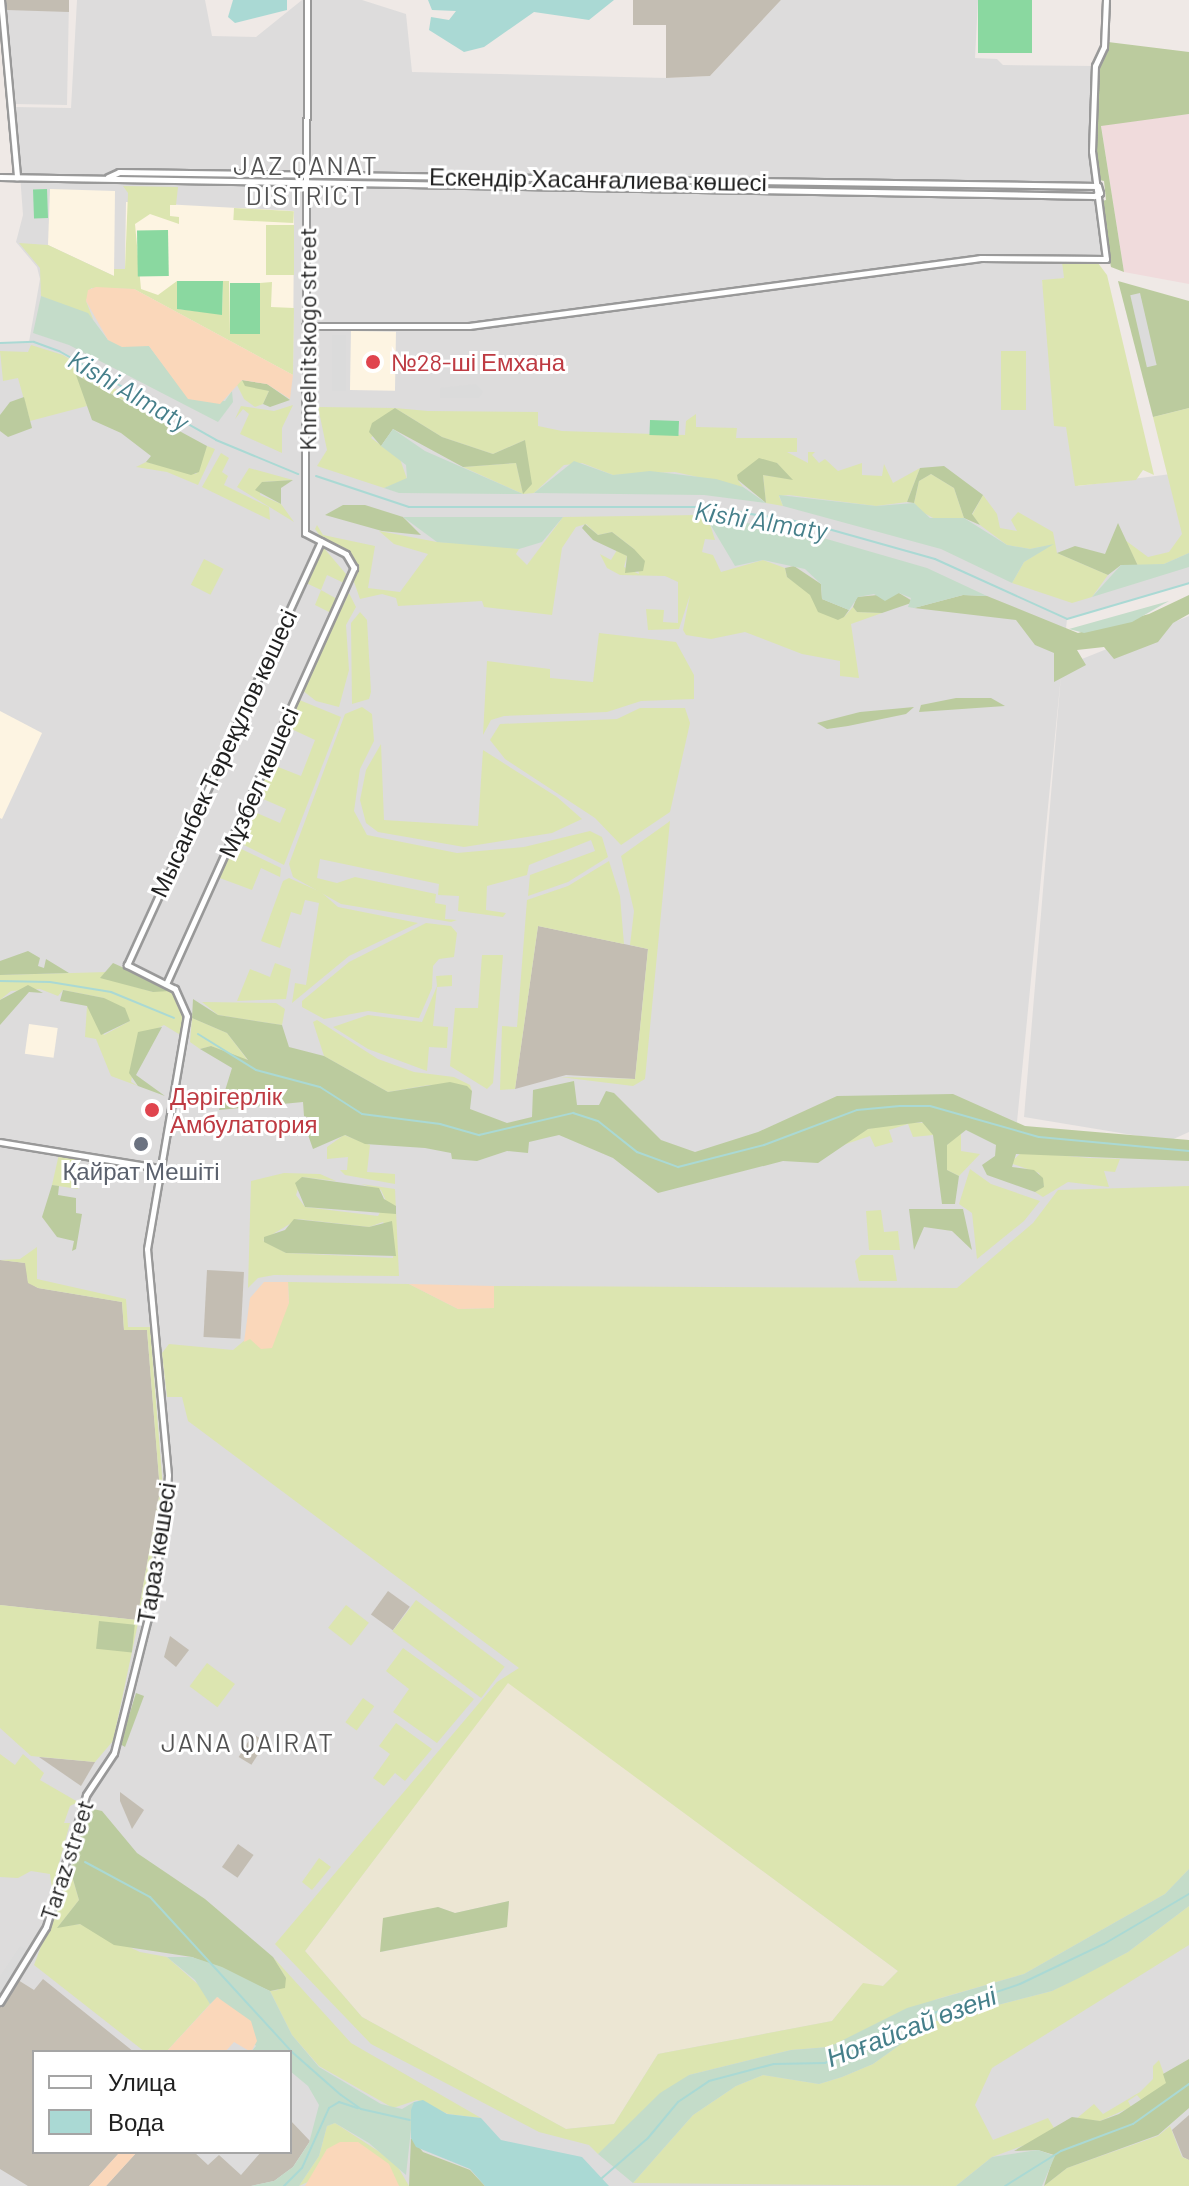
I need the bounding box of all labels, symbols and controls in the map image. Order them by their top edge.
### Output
district label: JAZ QANAT DISTRICT [233,149,379,210]
street label: Ескендір Хасанғалиева көшесі [429,162,767,196]
street label: Khmelnitskogo street [293,227,321,451]
water label: Kіshі Almaty [63,343,195,437]
place label: №28-ші Емхана [391,348,565,376]
marker: №28-ші Емхана [362,351,384,373]
water label: Kіshі Almaty [692,494,830,546]
street label: Мысанбек Төреқұлов көшесі [144,605,302,901]
street label: Мұзбел көшесі [212,702,304,862]
place label: Дәрігерлік Амбулатория [170,1082,318,1138]
marker: Дәрігерлік Амбулатория [141,1099,163,1121]
marker: Қайрат Мешіті [132,1135,150,1153]
place label: Қайрат Мешіті [62,1157,220,1185]
street label: Тараз көшесі [131,1480,181,1626]
district label: JANA QAIRAT [161,1726,335,1758]
street label: Taraz street [33,1796,99,1924]
water label: Ноғайсай өзені [822,1979,1000,2073]
legend [32,2050,292,2154]
text: Улица [108,2067,176,2096]
text: Вода [108,2107,164,2136]

